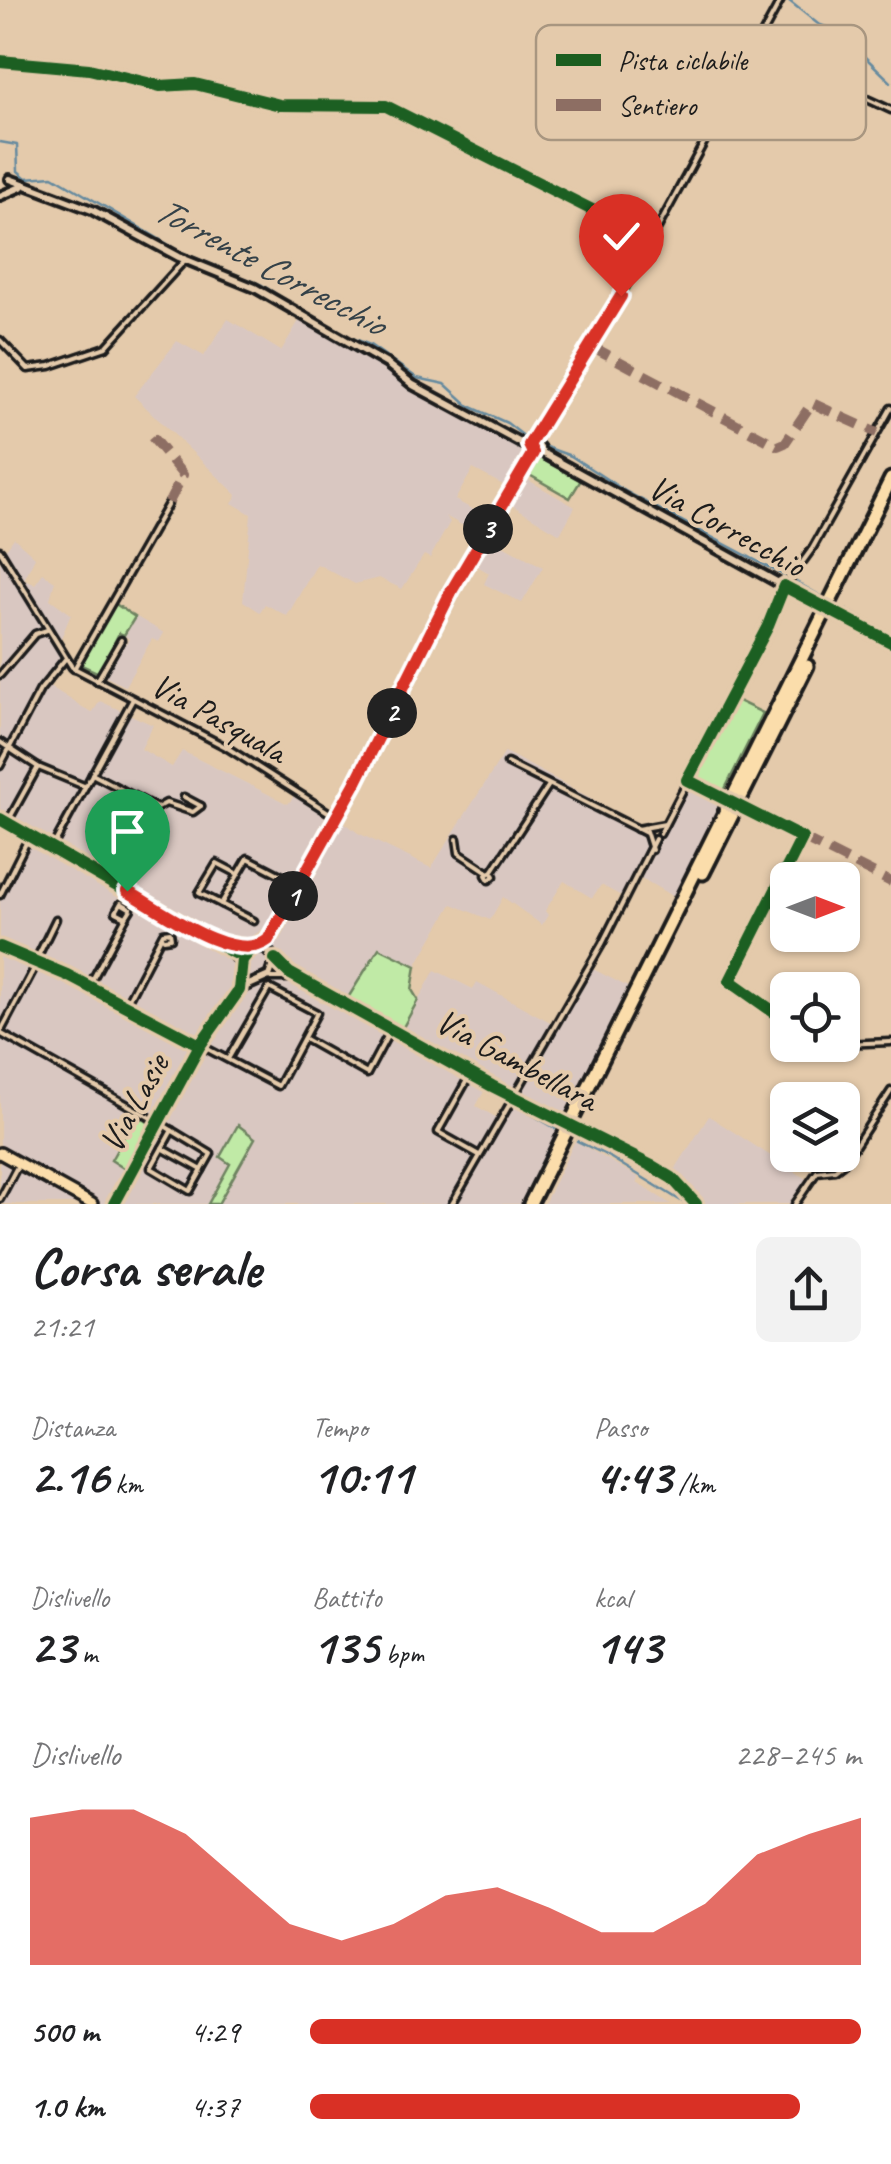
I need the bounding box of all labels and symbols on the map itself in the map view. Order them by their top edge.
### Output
legend [536,25,866,140]
text: Pista ciclabile [618,43,749,78]
text: Sentiero [618,88,698,123]
water label: Torrente Correcchio [147,186,397,349]
pin [579,194,664,297]
street label: Via Correcchio [641,465,815,588]
pin: 3 [463,504,513,554]
street label: Via Pasquala [143,663,297,775]
pin: 2 [367,688,417,738]
pin [85,789,170,892]
north arrow [770,862,860,952]
pin: 1 [268,871,318,921]
street label: Via Gambellara [428,999,608,1123]
street label: Via Lasie [89,1044,180,1160]

